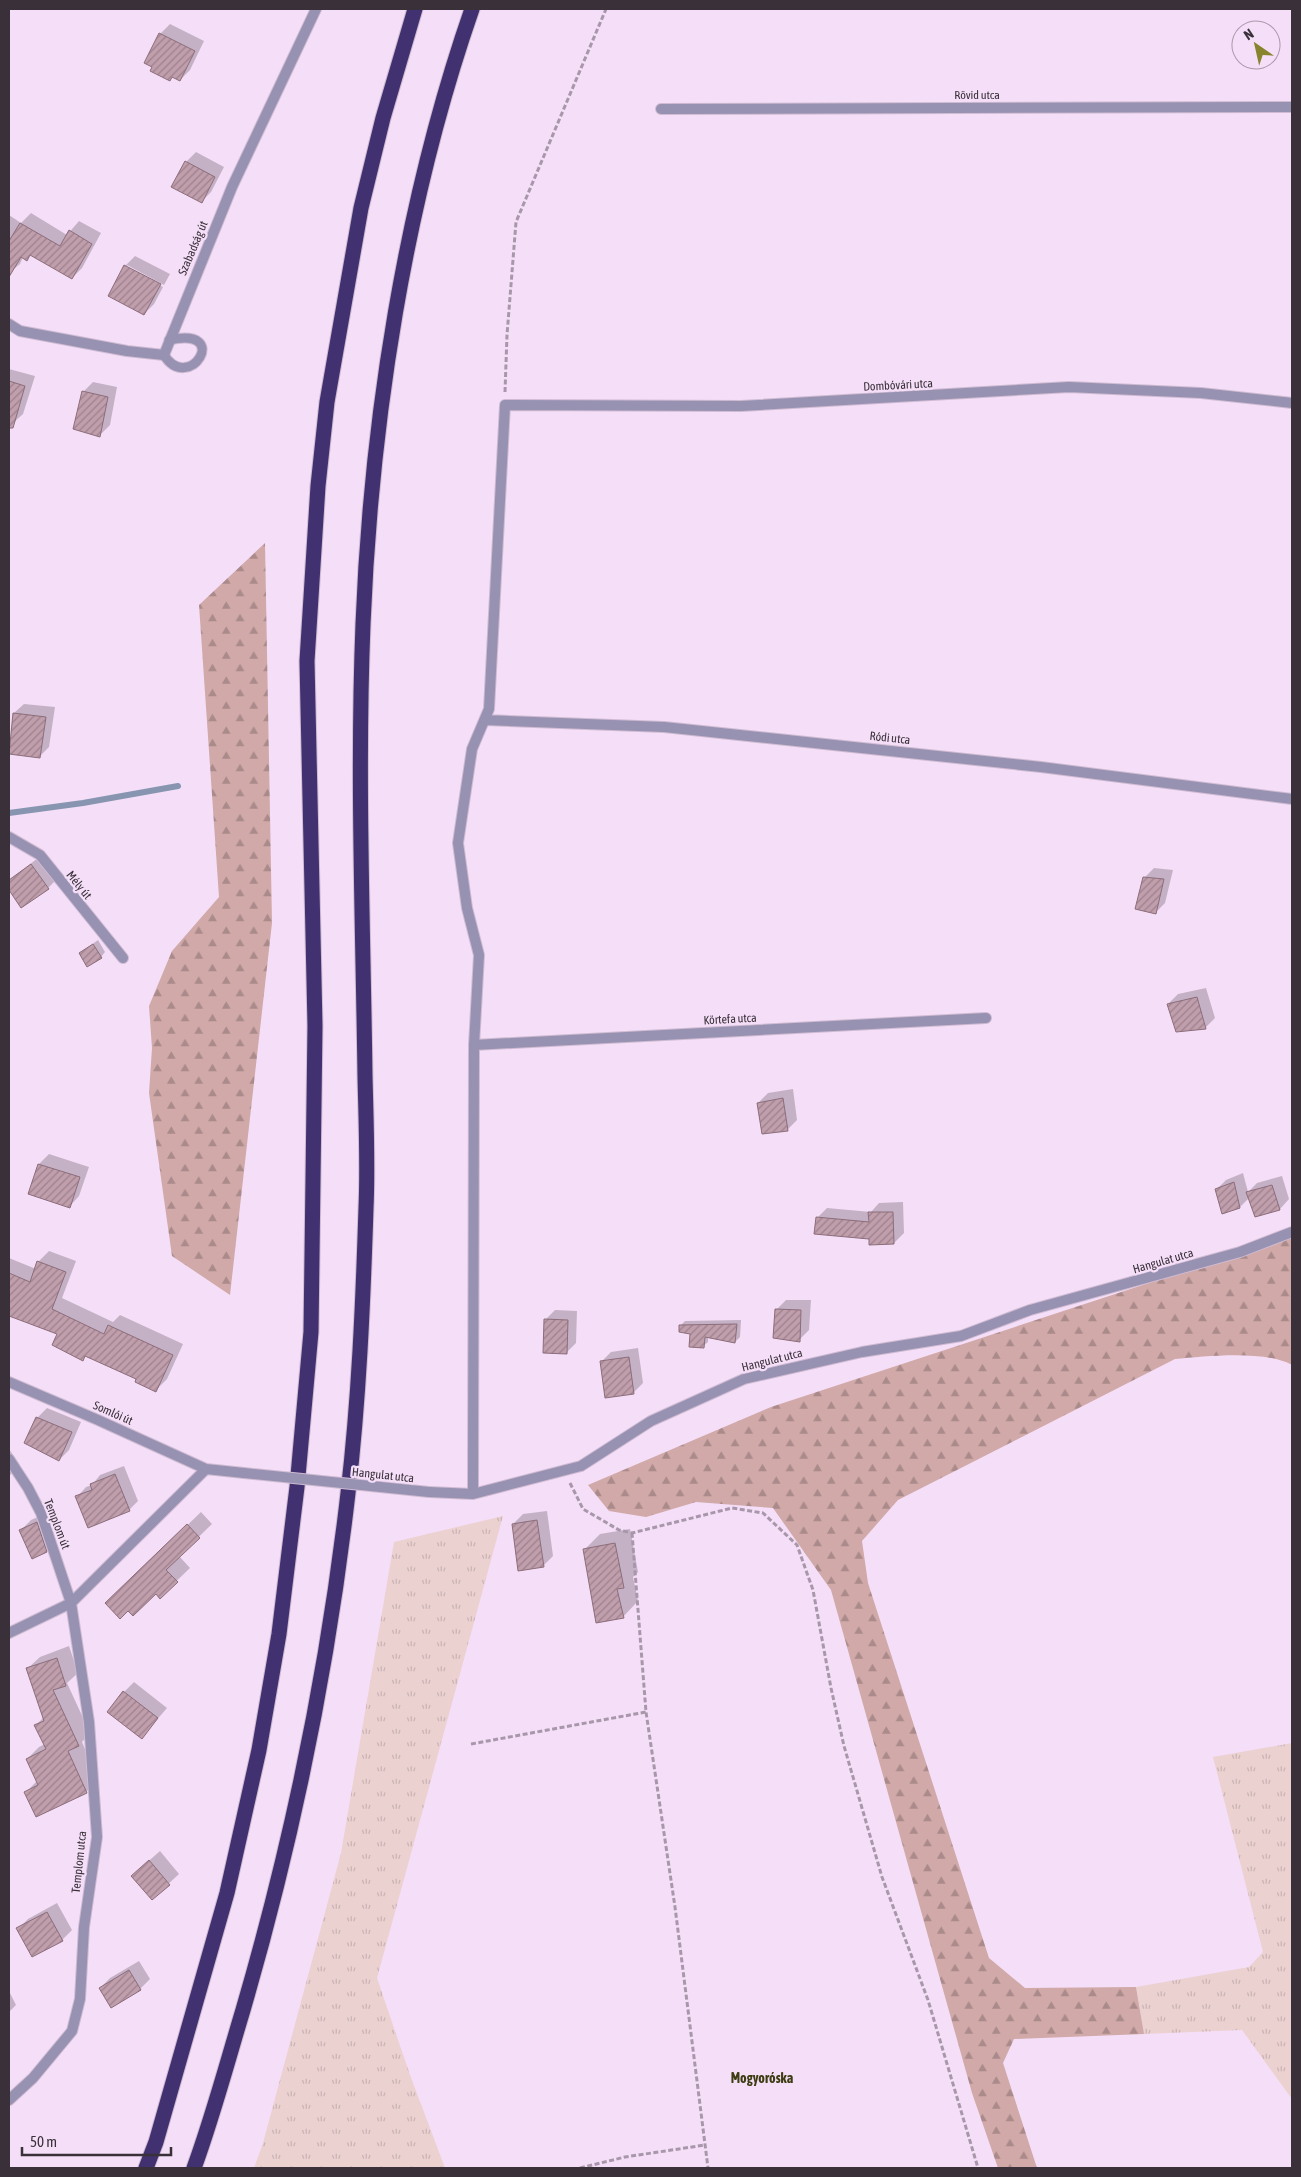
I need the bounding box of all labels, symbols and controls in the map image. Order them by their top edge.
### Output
north arrow [1231,20,1281,70]
text: N [1241,25,1257,43]
street label: Rövid utca [954,88,1000,102]
street label: Szabadság út [175,218,211,277]
street label: Dombóvári utca [863,376,933,394]
street label: Ródi utca [869,729,911,747]
street label: Mély út [63,868,95,902]
street label: Körtefa utca [703,1011,757,1027]
street label: Hangulat utca [1131,1246,1195,1276]
street label: Hangulat utca [740,1346,804,1374]
street label: Somlói út [91,1398,135,1428]
street label: Hangulat utca [351,1465,415,1485]
street label: Templom út [41,1497,73,1552]
street label: Templom utca [69,1830,89,1894]
district label: Mogyoróska [731,2070,794,2086]
scale bar [22,2124,171,2156]
text: 50 m [30,2133,57,2150]

